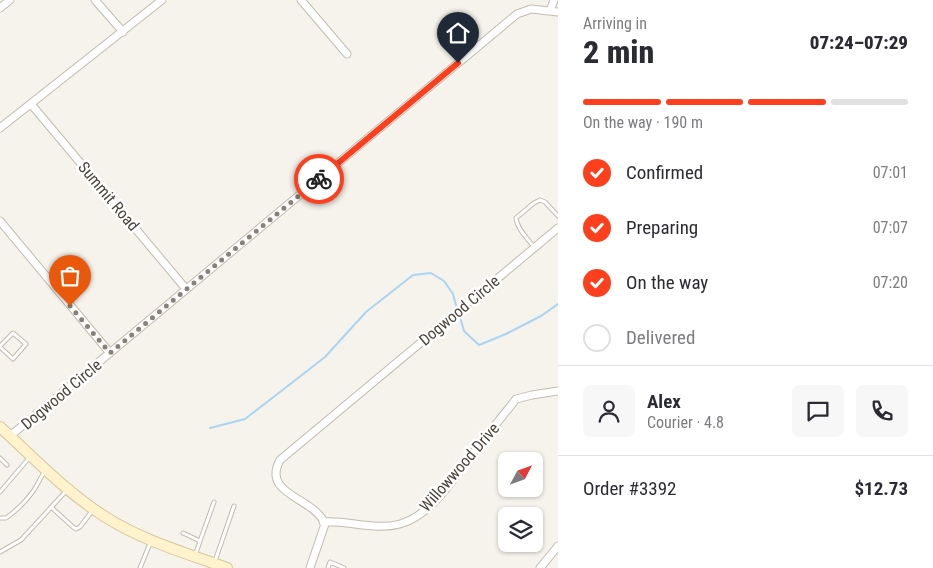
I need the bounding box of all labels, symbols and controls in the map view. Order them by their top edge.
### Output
pin [437,12,479,63]
text: Arriving in [583,14,647,33]
icon: home [444,19,472,47]
text: 07:24–07:29 [810,31,908,54]
text: 2 min [583,33,654,71]
text: On the way · 190 m [583,113,703,132]
courier [294,154,344,204]
street label: Summit Road [74,158,143,235]
icon: check [583,159,611,187]
text: Confirmed [626,161,703,184]
text: 07:01 [873,163,908,182]
icon: bike [305,165,333,193]
icon: check [583,214,611,242]
text: Preparing [626,216,698,239]
text: 07:07 [873,218,908,237]
pin [49,255,91,306]
icon: bag [56,262,84,290]
icon: check [583,269,611,297]
street label: Dogwood Circle [415,271,503,350]
text: On the way [626,271,708,294]
text: 07:20 [873,273,908,292]
text: Delivered [626,326,695,349]
street label: Dogwood Circle [17,355,105,434]
button: person [583,385,635,437]
button: chat [792,385,844,437]
button: phone [856,385,908,437]
text: Alex [647,390,681,413]
text: Courier · 4.8 [647,413,724,432]
street label: Willowwood Drive [416,419,503,516]
north arrow [498,452,542,498]
map controls [498,452,543,552]
text: Order #3392 [583,477,676,500]
text: $12.73 [854,477,908,500]
button: layers [498,507,543,552]

